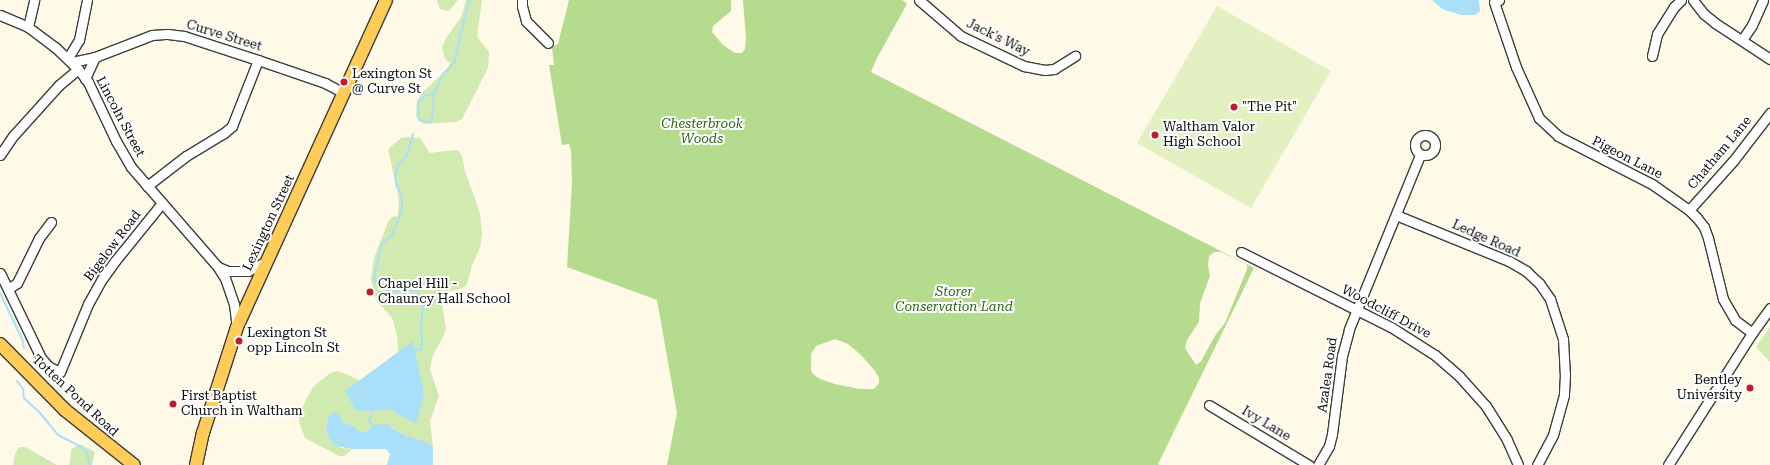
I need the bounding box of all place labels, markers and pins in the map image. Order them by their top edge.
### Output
place label: Lexington St @ Curve St [352,67,432,98]
marker: Lexington St @ Curve St [339,77,349,87]
place label: "The Pit" [1242,99,1297,115]
marker: "The Pit" [1229,102,1239,112]
place label: Waltham Valor High School [1163,120,1255,151]
marker: Waltham Valor High School [1150,130,1160,140]
place label: Chapel Hill - Chauncy Hall School [378,277,511,308]
marker: Chapel Hill - Chauncy Hall School [365,287,375,297]
place label: Lexington St opp Lincoln St [247,326,340,357]
marker: Lexington St opp Lincoln St [234,336,244,346]
place label: Bentley University [1677,373,1742,404]
marker: Bentley University [1745,383,1755,393]
place label: First Baptist Church in Waltham [181,389,303,420]
marker: First Baptist Church in Waltham [168,399,178,409]

